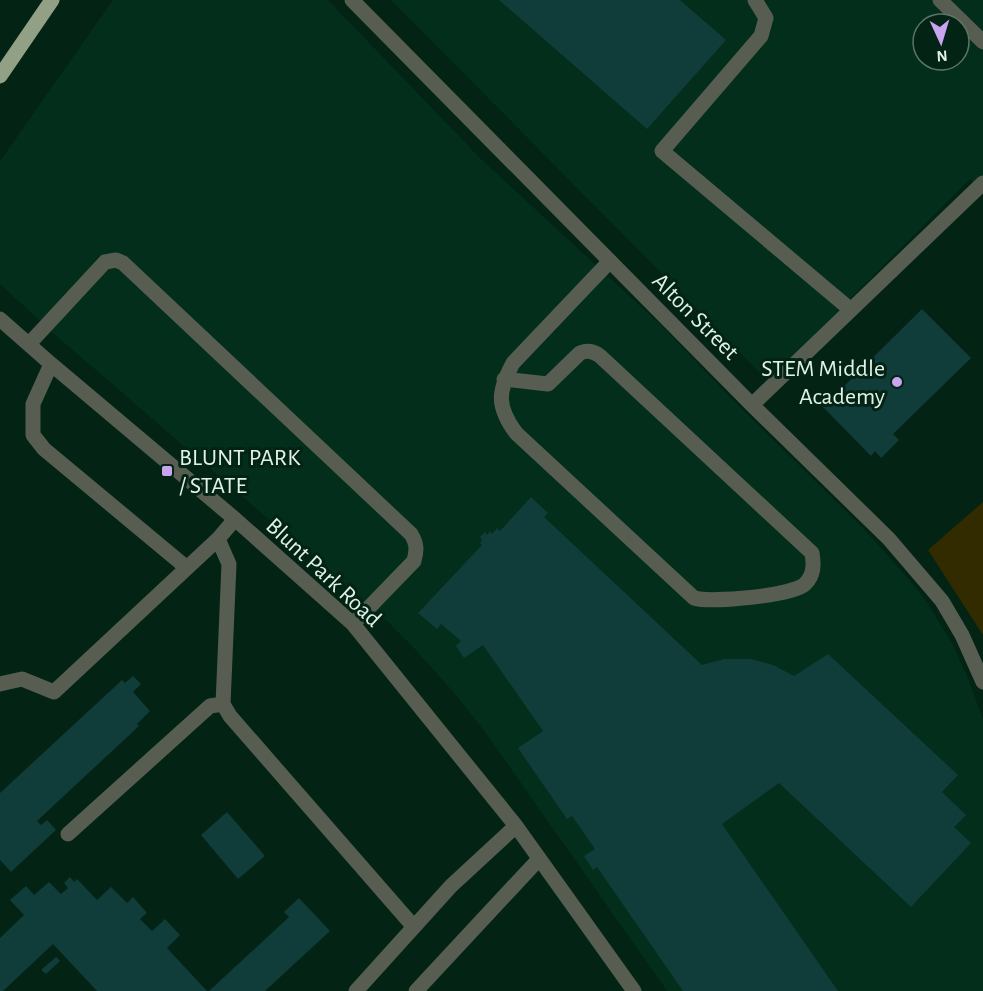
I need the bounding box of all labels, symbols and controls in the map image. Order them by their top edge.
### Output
north arrow [911,12,971,72]
text: N [936,48,948,64]
street label: Alton Street [647,269,743,365]
place label: STEM Middle Academy [761,357,885,409]
marker: STEM Middle Academy [890,375,904,389]
place label: BLUNT PARK / STATE [179,446,301,498]
marker: BLUNT PARK / STATE [160,464,174,478]
street label: Blunt Park Road [261,514,386,632]

